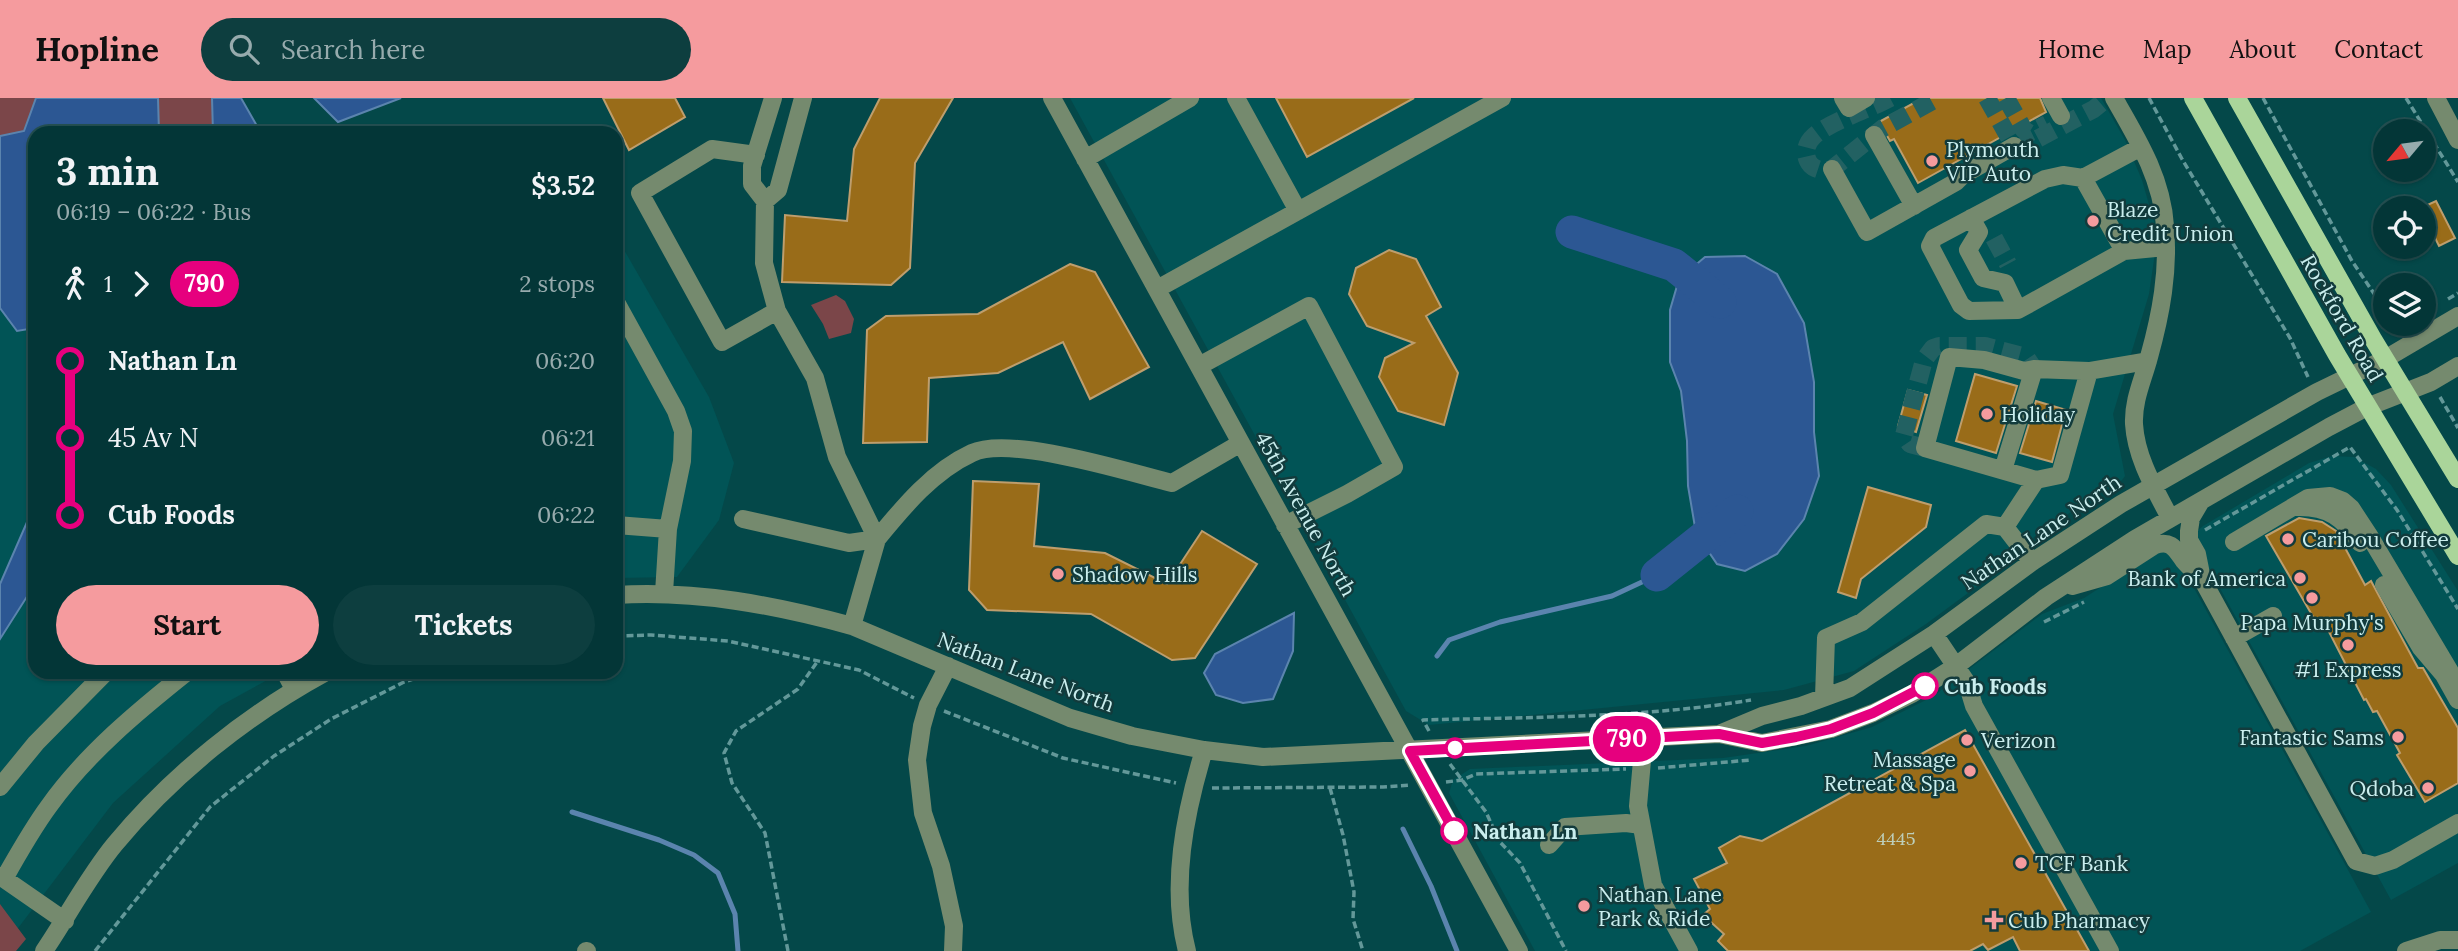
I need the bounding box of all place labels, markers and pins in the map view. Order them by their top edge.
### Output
place label: Plymouth VIP Auto [1945,136,2040,187]
marker: Plymouth VIP Auto [1924,153,1940,169]
place label: Blaze Credit Union [2107,196,2234,247]
marker: Blaze Credit Union [2085,213,2101,229]
place label: Holiday [2001,401,2075,428]
marker: Holiday [1979,406,1995,422]
place label: Caribou Coffee [2302,526,2449,553]
marker: Caribou Coffee [2280,531,2296,547]
place label: Shadow Hills [1072,561,1198,588]
place label: Bank of America [2127,565,2286,592]
marker: Shadow Hills [1050,566,1066,582]
marker: Bank of America [2292,570,2308,586]
marker: Papa Murphy's [2304,590,2320,606]
place label: Papa Murphy's [2240,609,2384,636]
marker: #1 Express [2340,637,2356,653]
place label: #1 Express [2294,656,2402,683]
marker: Cub Foods [1912,673,1938,699]
place label: Cub Foods [1944,673,2047,700]
place label: Fantastic Sams [2239,724,2384,751]
place label: Verizon [1980,727,2056,754]
marker: Fantastic Sams [2390,729,2406,745]
marker: Verizon [1959,732,1975,748]
unlabelled marker [1445,738,1465,758]
place label: Massage Retreat & Spa [1824,746,1956,797]
marker: Massage Retreat & Spa [1962,763,1978,779]
place label: Qdoba [2349,775,2414,802]
marker: Qdoba [2420,780,2436,796]
marker: Nathan Ln [1441,818,1467,844]
place label: Nathan Ln [1473,818,1577,845]
place label: TCF Bank [2035,850,2129,877]
marker: TCF Bank [2013,855,2029,871]
place label: Nathan Lane Park & Ride [1598,881,1722,932]
marker: Nathan Lane Park & Ride [1576,898,1592,914]
place label: Cub Pharmacy [2008,907,2150,934]
marker: Cub Pharmacy [1986,912,2002,928]

